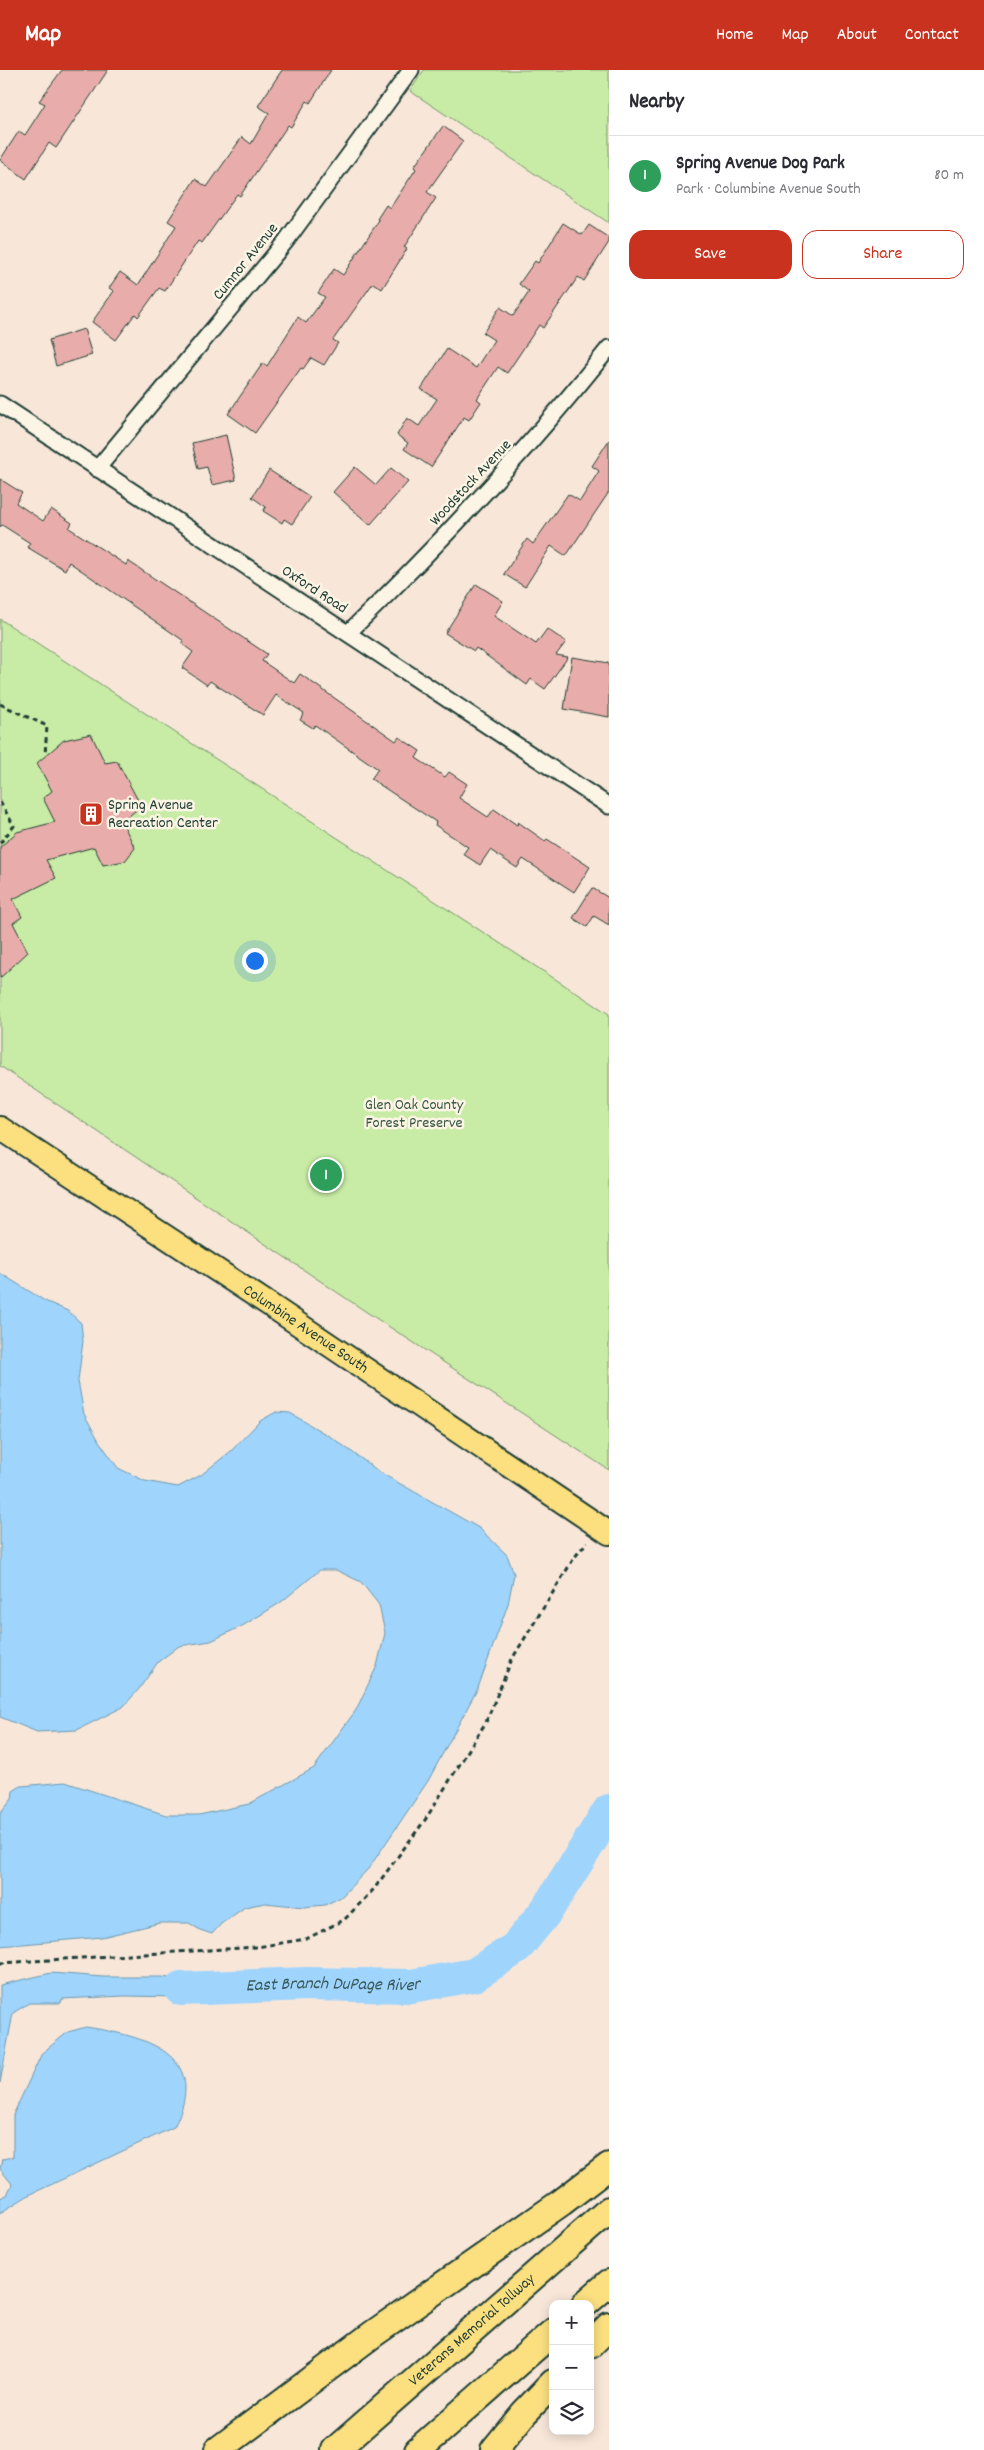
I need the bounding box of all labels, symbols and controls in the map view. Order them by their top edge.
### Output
text: Map [25,18,61,52]
text: Home [716,23,753,48]
text: Map [781,23,809,48]
text: About [837,23,877,48]
text: Contact [905,23,959,48]
text: Nearby [629,88,684,118]
text: Spring Avenue Dog Park [676,151,845,178]
text: 1 [643,164,647,187]
text: 80 m [934,164,964,187]
text: Park · Columbine Avenue South [676,178,861,201]
street label: Cumnor Avenue [208,218,284,306]
button: Save [629,230,792,279]
button: Share [802,230,964,279]
street label: Woodstock Avenue [425,435,517,531]
street label: Oxford Road [276,560,352,620]
place label: Spring Avenue Recreation Center [108,794,218,835]
building icon: Spring Avenue Recreation Center [78,801,104,827]
your location [242,948,268,974]
park label: Glen Oak County Forest Preserve [365,1094,464,1135]
pin: 1 [310,1156,342,1194]
street label: Columbine Avenue South [238,1279,373,1380]
water label: East Branch DuPage River [245,1971,424,1999]
street label: Veterans Memorial Tollway [404,2268,541,2392]
map controls [549,2300,594,2435]
button: + [549,2300,594,2345]
button: − [549,2345,594,2390]
button: layers [549,2390,594,2435]

